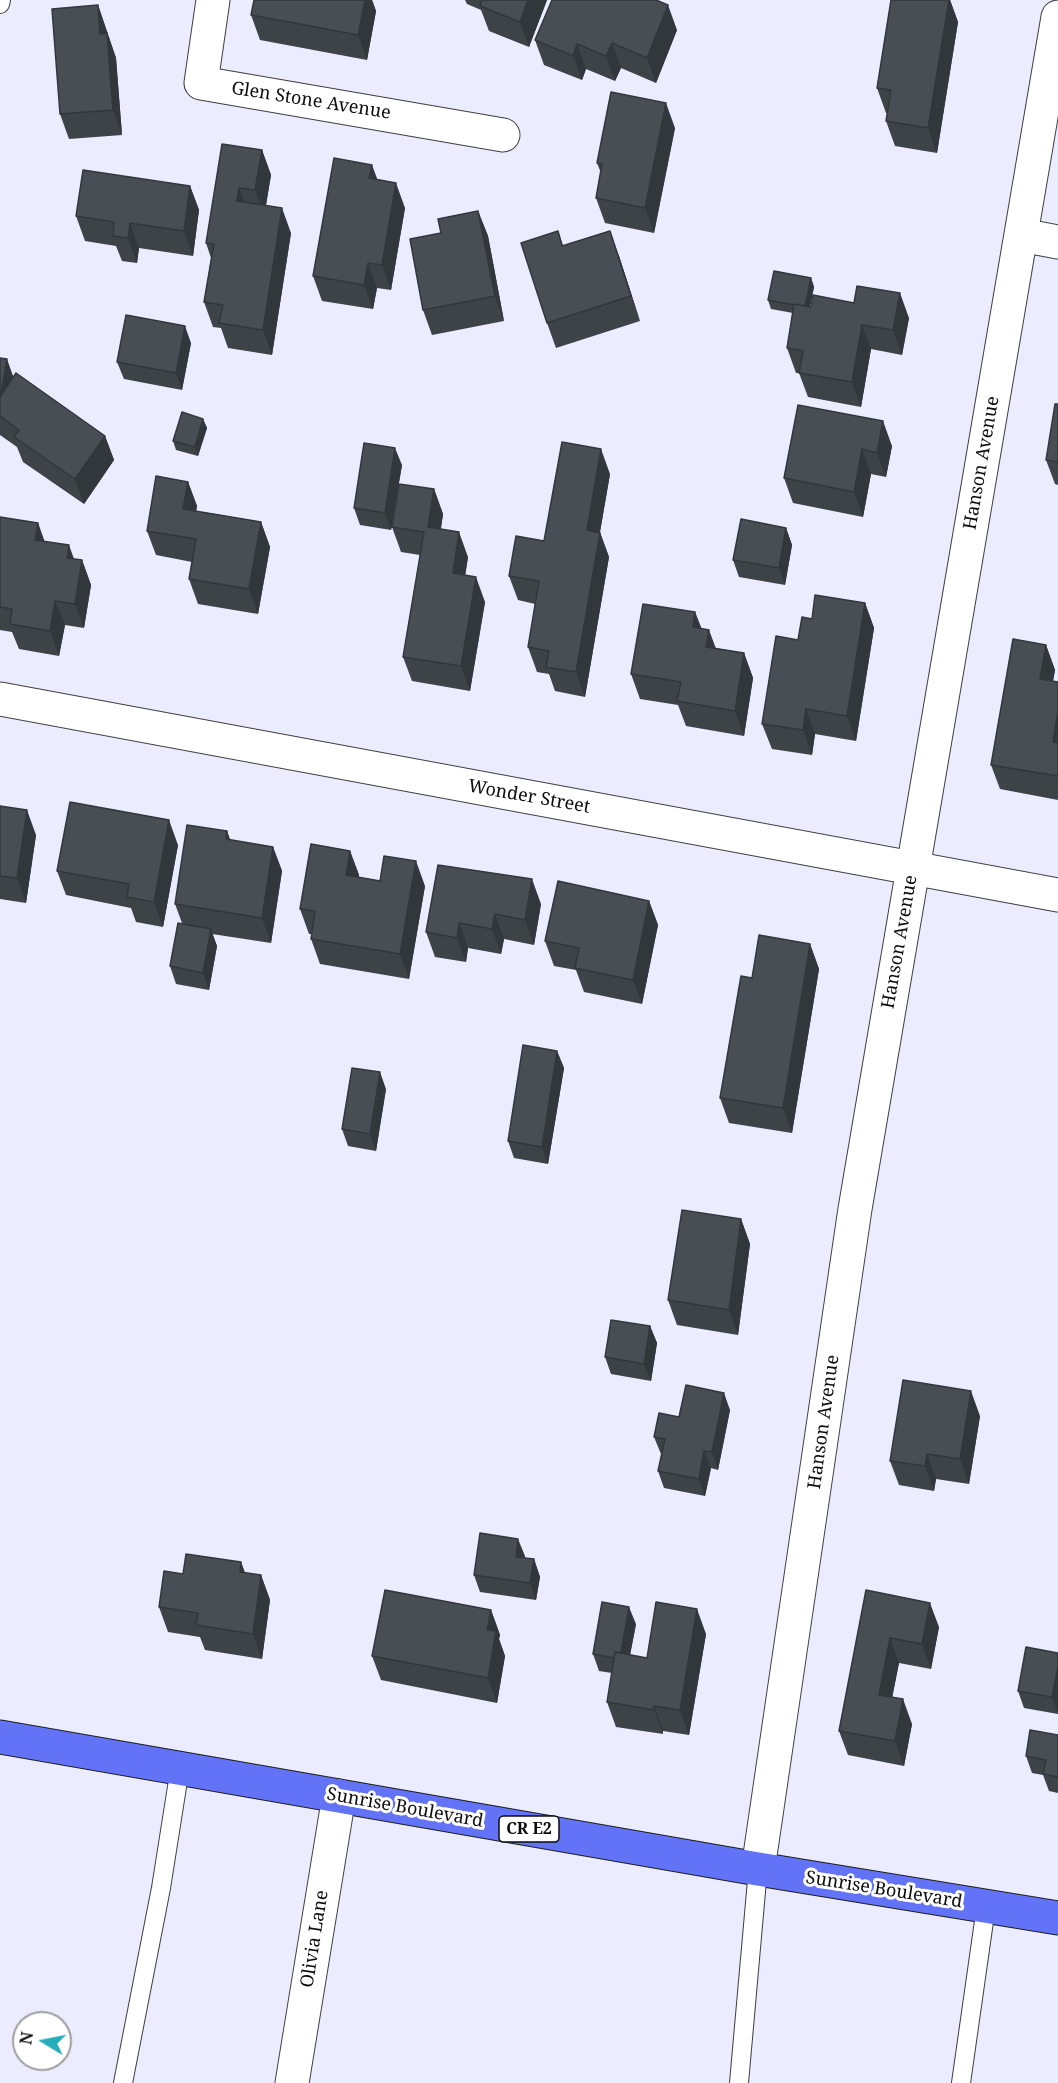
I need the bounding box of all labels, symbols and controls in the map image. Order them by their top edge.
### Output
street label: Glen Stone Avenue [230,78,392,124]
street label: Hanson Avenue [960,395,1004,531]
street label: Wonder Street [466,776,592,818]
street label: Hanson Avenue [878,874,922,1010]
street label: Hanson Avenue [804,1354,844,1490]
street label: Sunrise Boulevard [325,1784,485,1832]
road number: CR E2 [499,1816,559,1842]
street label: Sunrise Boulevard [804,1867,964,1913]
street label: Olivia Lane [297,1889,333,1989]
north arrow [12,2011,72,2071]
text: N [14,2030,38,2046]

